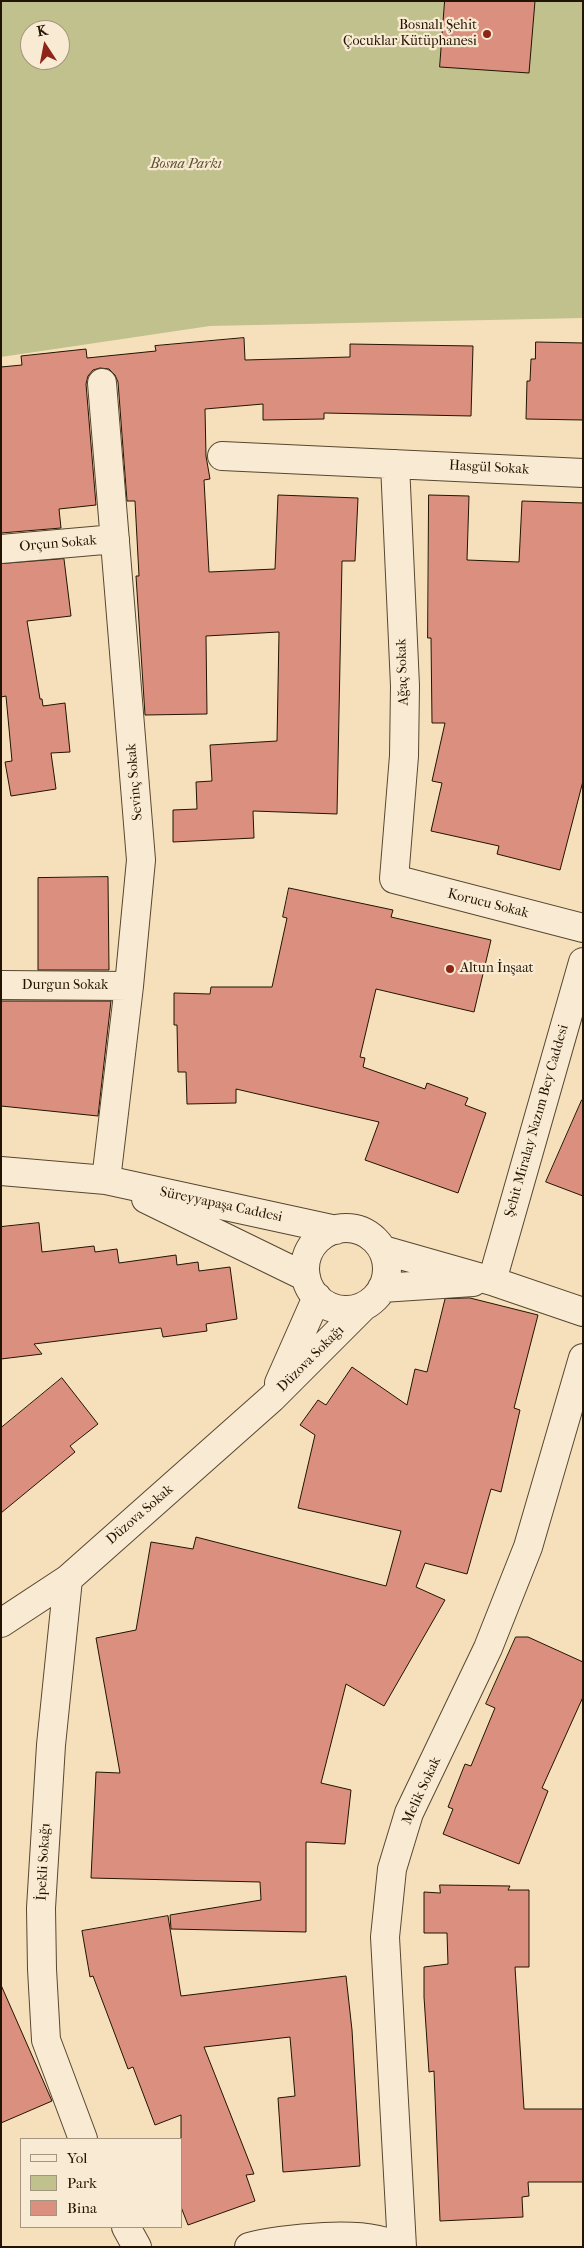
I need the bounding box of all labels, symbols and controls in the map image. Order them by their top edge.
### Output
place label: Bosnalı Şehit Çocuklar Kütüphanesi [343,18,477,50]
north arrow [20,20,70,70]
text: K [36,21,49,40]
marker: Bosnalı Şehit Çocuklar Kütüphanesi [481,28,493,40]
park label: Bosna Parkı [150,157,222,173]
street label: Hasgül Sokak [448,458,530,478]
street label: Orçun Sokak [19,532,97,556]
street label: Ağaç Sokak [393,638,413,706]
street label: Sevinç Sokak [123,743,147,821]
street label: Korucu Sokak [446,886,530,922]
place label: Altun İnşaat [460,961,534,977]
marker: Altun İnşaat [444,963,456,975]
street label: Durgun Sokak [22,978,108,994]
street label: Şehit Miralay Nazım Bey Caddesi [501,1023,573,1219]
street label: Süreyyapaşa Caddesi [158,1184,284,1226]
street label: Düzova Sokağı [274,1322,348,1396]
street label: Düzova Sokak [103,1481,177,1549]
street label: Melik Sokak [399,1754,445,1828]
street label: İpekli Sokağı [34,1823,54,1901]
legend [20,2138,182,2228]
text: Yol [67,2149,87,2167]
text: Park [67,2174,97,2192]
text: Bina [67,2199,97,2217]

